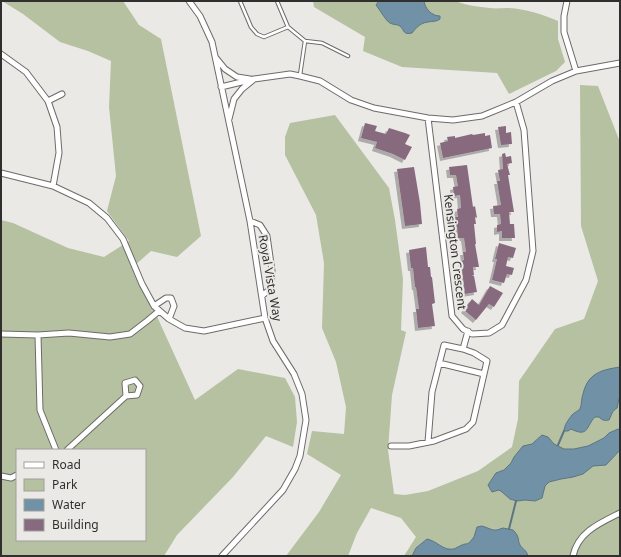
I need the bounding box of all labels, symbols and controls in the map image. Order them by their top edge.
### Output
street label: Kensington Crescent [440,193,471,311]
street label: Royal Vista Way [255,233,287,323]
legend [16,449,146,541]
text: Road [52,456,81,473]
text: Park [52,476,78,493]
text: Water [52,496,86,513]
text: Building [52,516,99,533]

